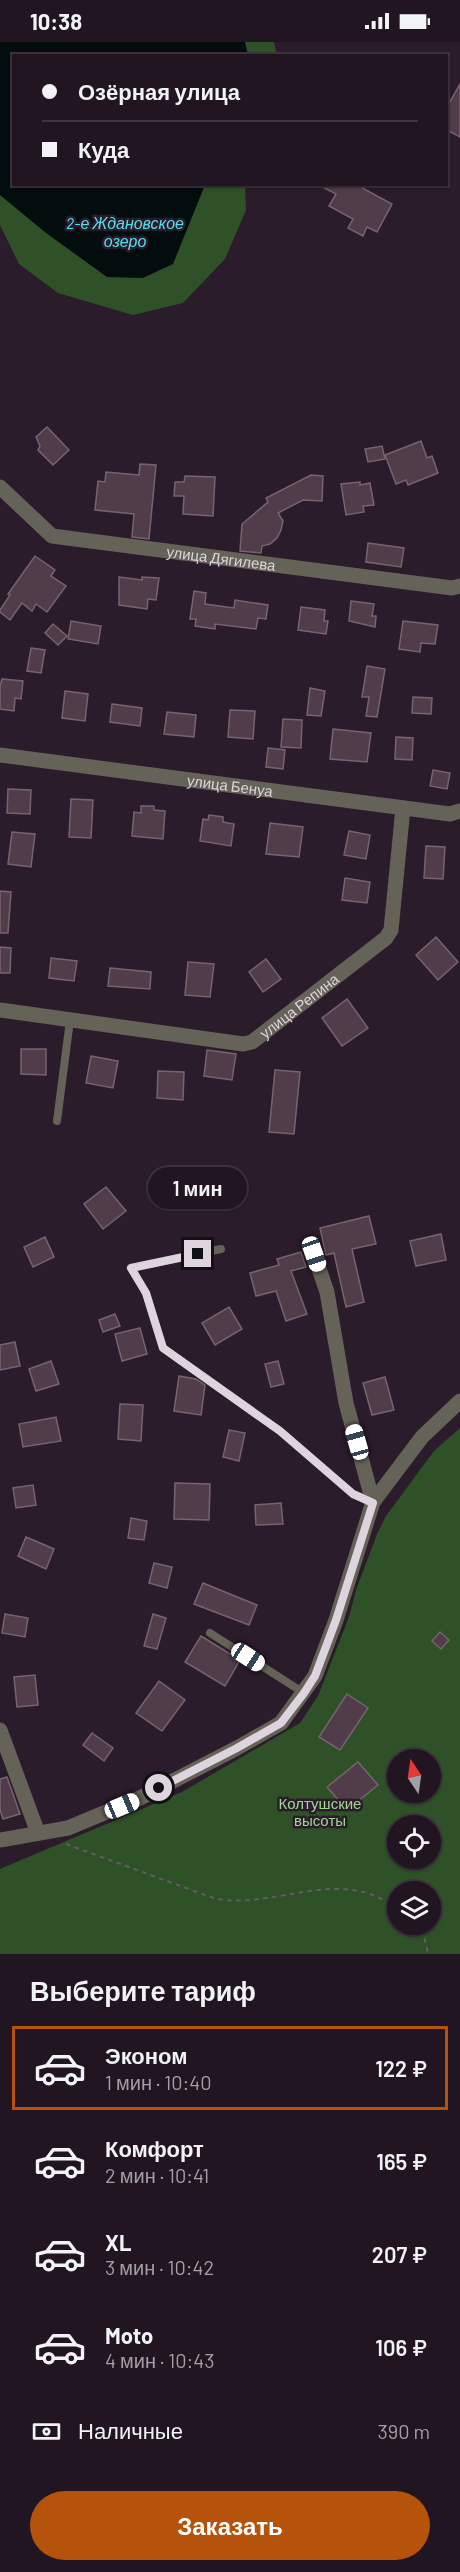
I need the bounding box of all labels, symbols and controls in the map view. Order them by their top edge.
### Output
text: 10:38 [30,8,82,34]
text: Озёрная улица [78,78,240,104]
text: Куда [78,136,129,162]
water label: 2-е Ждановское озеро [66,213,184,250]
street label: улица Дягилева [166,542,277,574]
street label: улица Бенуа [186,771,275,800]
street label: улица Репина [256,969,343,1042]
callout: 1 мин [148,1167,248,1209]
text: 1 мин [172,1176,223,1200]
car [300,1234,328,1274]
route end [184,1240,211,1267]
car [343,1422,371,1462]
car [228,1640,268,1674]
north arrow [387,1749,441,1803]
map controls [387,1749,441,1935]
route start [145,1774,172,1801]
car [102,1791,142,1821]
park label: Колтушские высоты [279,1794,361,1829]
button: locate [387,1815,441,1869]
button: layers [387,1881,441,1935]
text: Выберите тариф [30,1974,256,2006]
icon: car [33,2041,87,2095]
text: Эконом [105,2042,188,2068]
text: 122 ₽ [375,2055,427,2081]
text: 1 мин · 10:40 [105,2070,212,2094]
icon: car [33,2134,87,2188]
text: Комфорт [105,2135,204,2161]
text: 165 ₽ [376,2148,427,2174]
text: 2 мин · 10:41 [105,2163,209,2187]
icon: car [33,2227,87,2281]
text: XL [105,2229,131,2255]
text: 207 ₽ [372,2241,427,2267]
text: 3 мин · 10:42 [105,2255,214,2279]
icon: car [33,2320,87,2374]
text: Moto [105,2322,153,2348]
text: 106 ₽ [375,2334,427,2360]
text: 4 мин · 10:43 [105,2348,215,2372]
icon: cash [30,2415,63,2448]
text: Наличные [78,2417,183,2443]
text: 390 m [377,2419,430,2443]
button: Заказать [30,2491,430,2560]

